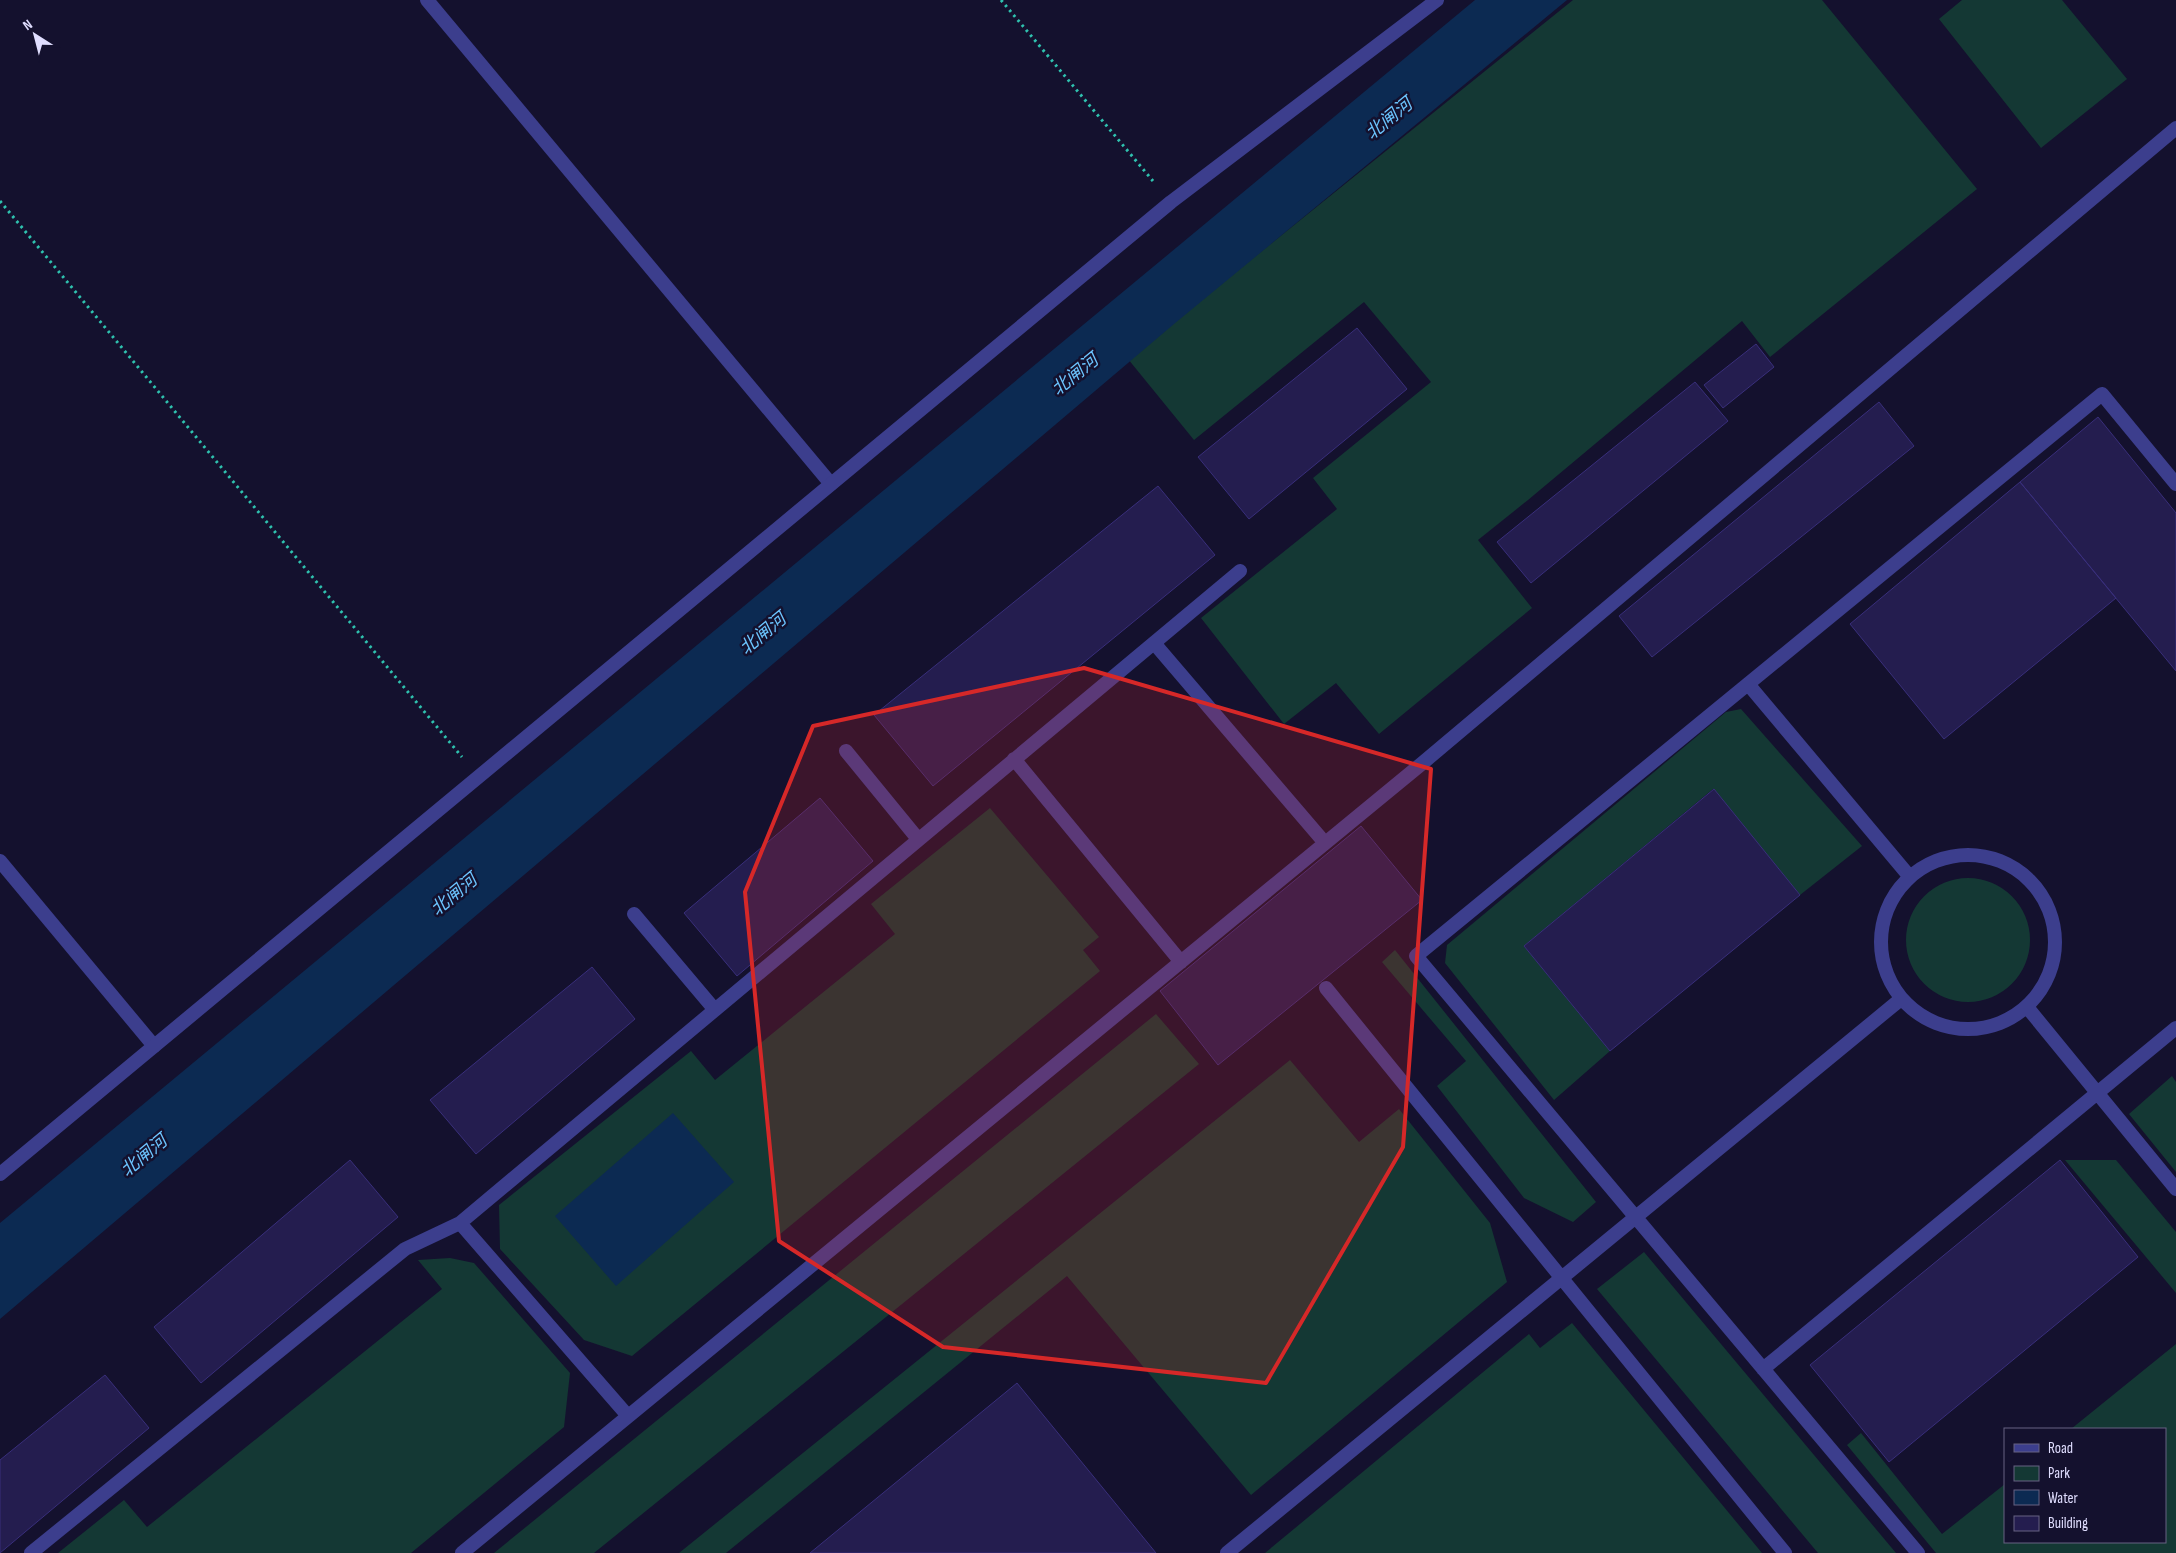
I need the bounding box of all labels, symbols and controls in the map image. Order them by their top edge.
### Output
north arrow [10,10,60,60]
text: N [20,16,36,34]
water label: 北闸河 [1361,92,1419,144]
water label: 北闸河 [1047,348,1105,400]
water label: 北闸河 [736,607,793,659]
water label: 北闸河 [427,868,484,920]
water label: 北闸河 [117,1129,174,1181]
legend [2004,1428,2166,1543]
text: Road [2048,1439,2073,1458]
text: Park [2048,1464,2070,1483]
text: Water [2048,1489,2079,1508]
text: Building [2048,1514,2088,1533]

